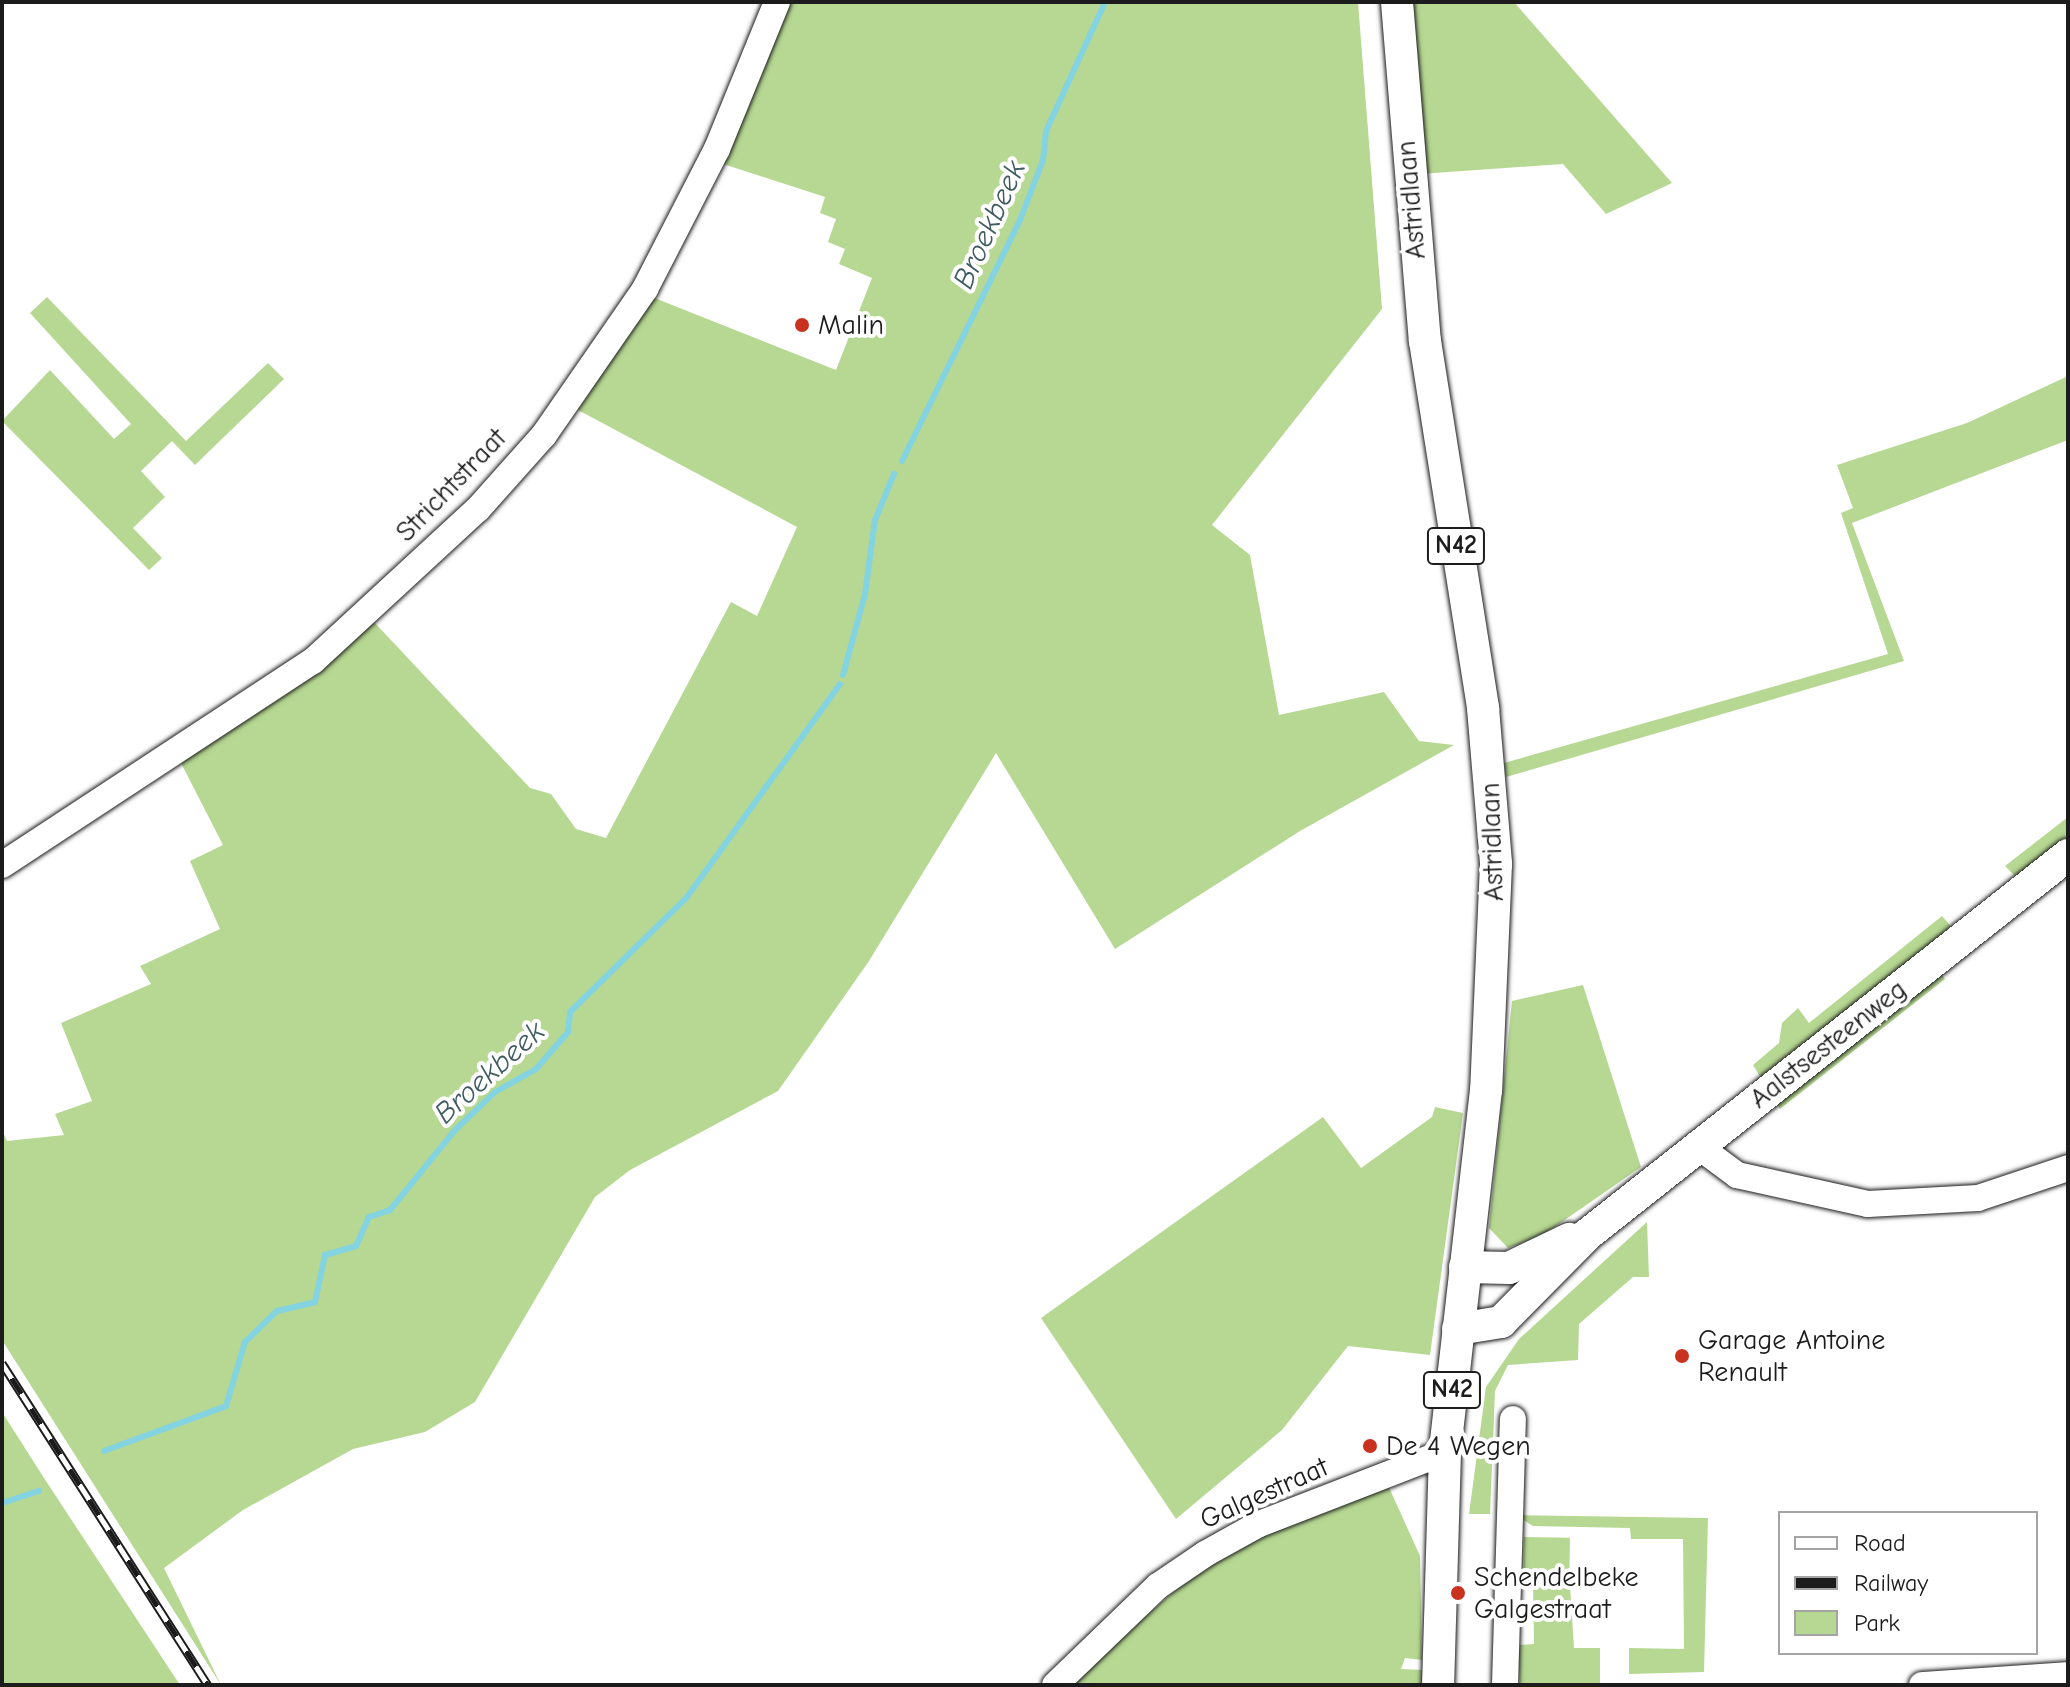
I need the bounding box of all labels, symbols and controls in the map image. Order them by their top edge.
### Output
street label: Astridlaan [1389,139,1433,261]
water label: Broekbeek [946,156,1034,294]
place label: Malin [818,308,884,342]
marker: Malin [793,316,811,334]
street label: Strichtstraat [389,421,513,549]
road number: N42 [1426,524,1486,568]
street label: Astridlaan [1473,782,1511,902]
street label: Aalstsesteenweg [1743,972,1913,1116]
water label: Broekbeek [427,1014,553,1132]
place label: Garage Antoine Renault [1698,1323,1885,1389]
marker: Garage Antoine Renault [1673,1347,1691,1365]
road number: N42 [1422,1368,1482,1412]
place label: De 4 Wegen [1386,1429,1531,1463]
marker: De 4 Wegen [1361,1437,1379,1455]
street label: Galgestraat [1195,1450,1333,1536]
legend [1778,1511,2038,1655]
text: Road [1854,1529,1906,1557]
place label: Schendelbeke Galgestraat [1474,1560,1638,1626]
text: Railway [1854,1569,1928,1597]
marker: Schendelbeke Galgestraat [1449,1584,1467,1602]
text: Park [1854,1609,1900,1637]

